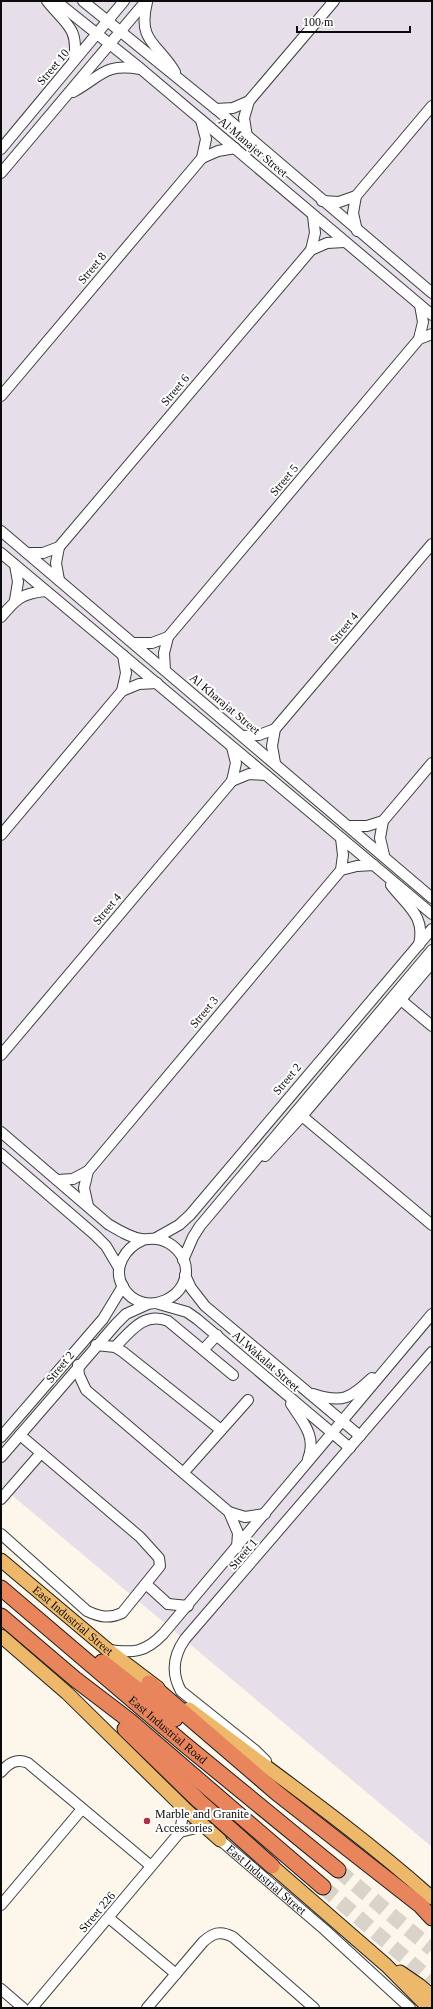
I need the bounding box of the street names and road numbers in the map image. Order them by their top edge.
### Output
street label: Street 10 [34,46,72,88]
street label: Al Manajer Street [216,114,291,180]
street label: Street 8 [75,249,109,287]
street label: Street 6 [158,371,192,409]
street label: Street 5 [267,461,301,499]
street label: Street 4 [327,609,361,647]
street label: Al Kharajat Street [187,671,263,738]
street label: Street 4 [90,890,124,928]
street label: Street 3 [187,993,221,1031]
street label: Street 2 [270,1060,304,1098]
street label: Al Wakalat Street [229,1328,303,1395]
street label: Street 2 [43,1348,77,1386]
street label: Street 1 [226,1535,260,1573]
street label: East Industrial Street [30,1583,116,1659]
street label: East Industrial Road [126,1693,210,1767]
street label: East Industrial Street [224,1842,310,1918]
street label: Street 226 [76,1889,118,1935]

